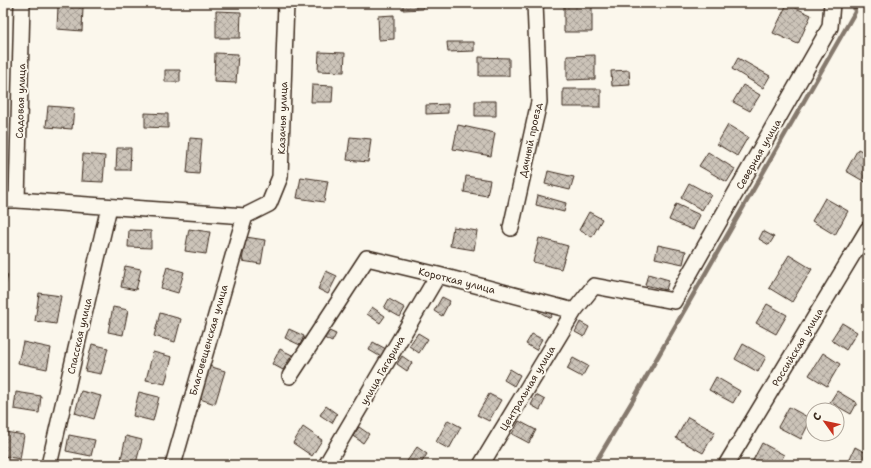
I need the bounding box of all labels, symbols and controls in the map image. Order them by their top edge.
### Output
street label: Садовая улица [13,62,28,139]
street label: Казачья улица [275,81,290,155]
street label: Дачный проезд [516,101,545,179]
street label: Северная улица [733,116,784,192]
street label: Короткая улица [417,265,498,297]
street label: Благовещенская улица [186,282,231,397]
street label: Спасская улица [64,296,95,376]
street label: Российская улица [769,305,826,389]
street label: улица Гагарина [357,333,408,407]
street label: Центральная улица [497,343,558,433]
north arrow [805,402,845,442]
text: С [809,410,825,424]

